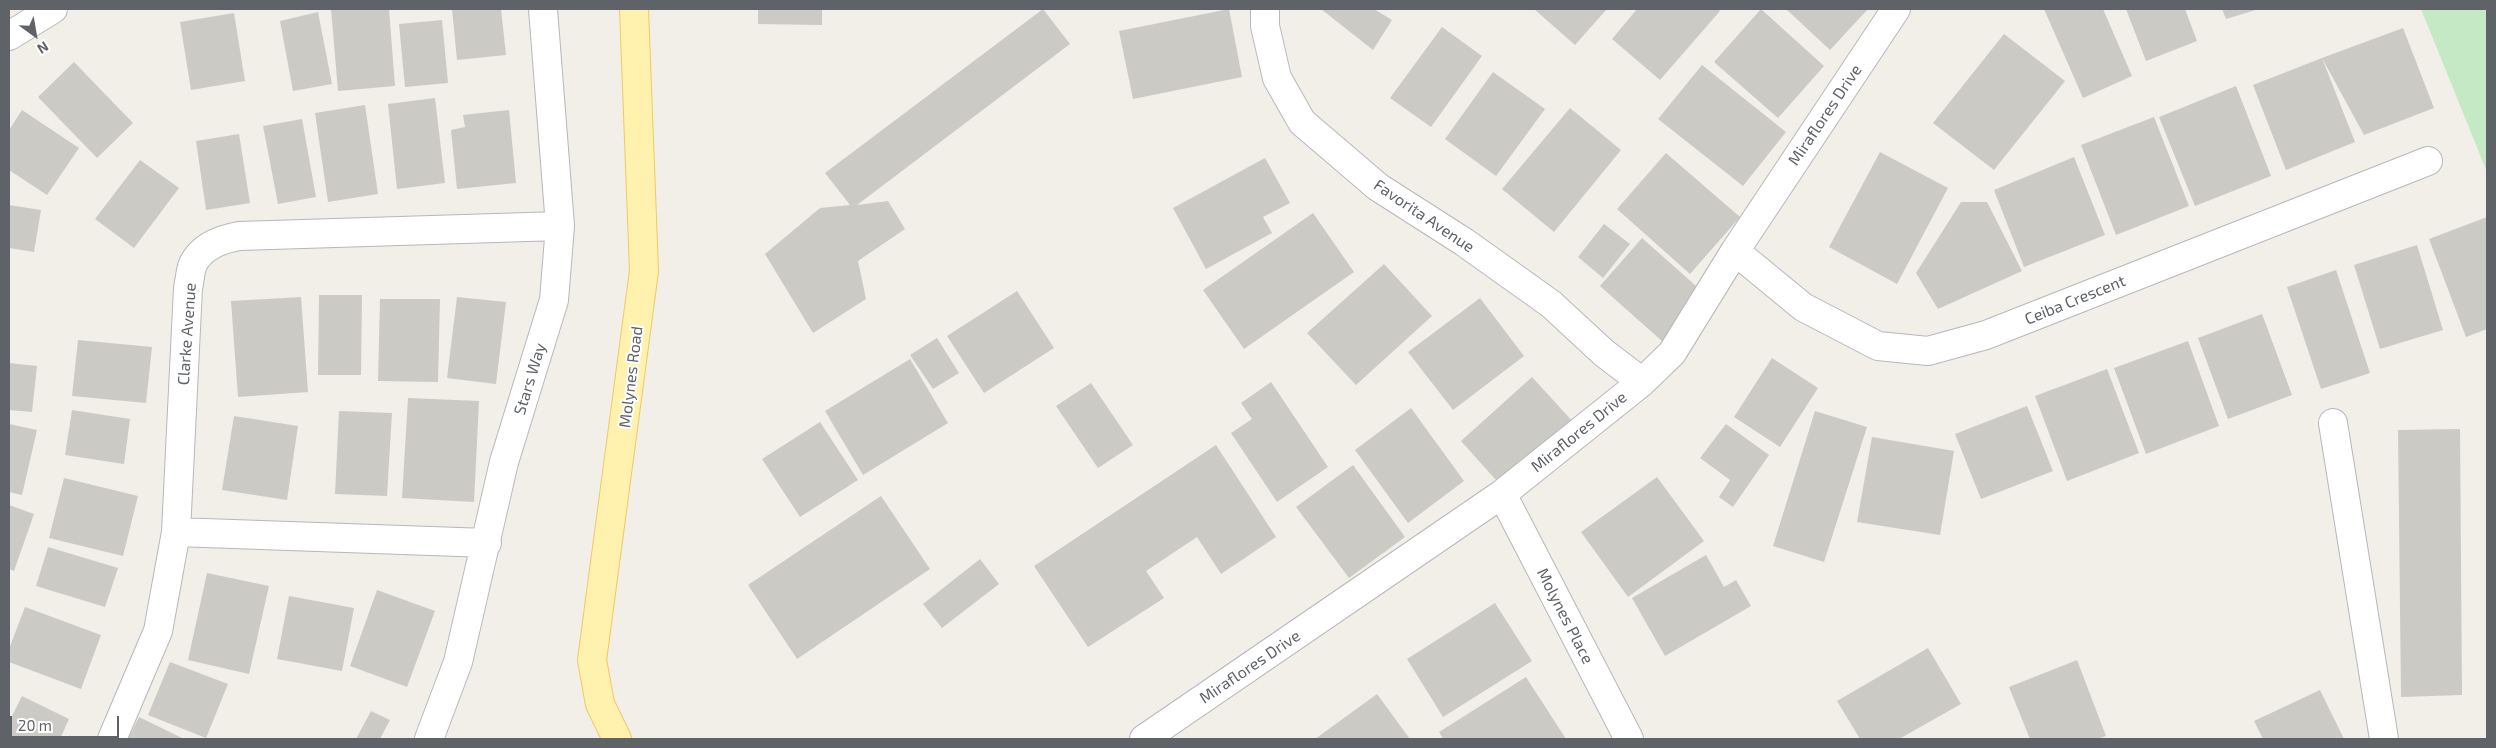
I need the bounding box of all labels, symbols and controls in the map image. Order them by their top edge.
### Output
north arrow [10,10,60,60]
text: N [34,38,52,58]
street label: Miraflores Drive [1784,61,1866,169]
street label: Favorita Avenue [1370,175,1478,257]
street label: Ceiba Crescent [2022,271,2128,329]
street label: Clarke Avenue [174,282,200,386]
street label: Molynes Road [615,325,647,429]
street label: Stars Way [510,341,550,417]
street label: Miraflores Drive [1527,388,1631,476]
street label: Molynes Place [1533,565,1597,667]
street label: Miraflores Drive [1196,626,1304,708]
scale bar [12,706,121,738]
text: 20 m [18,716,52,734]

